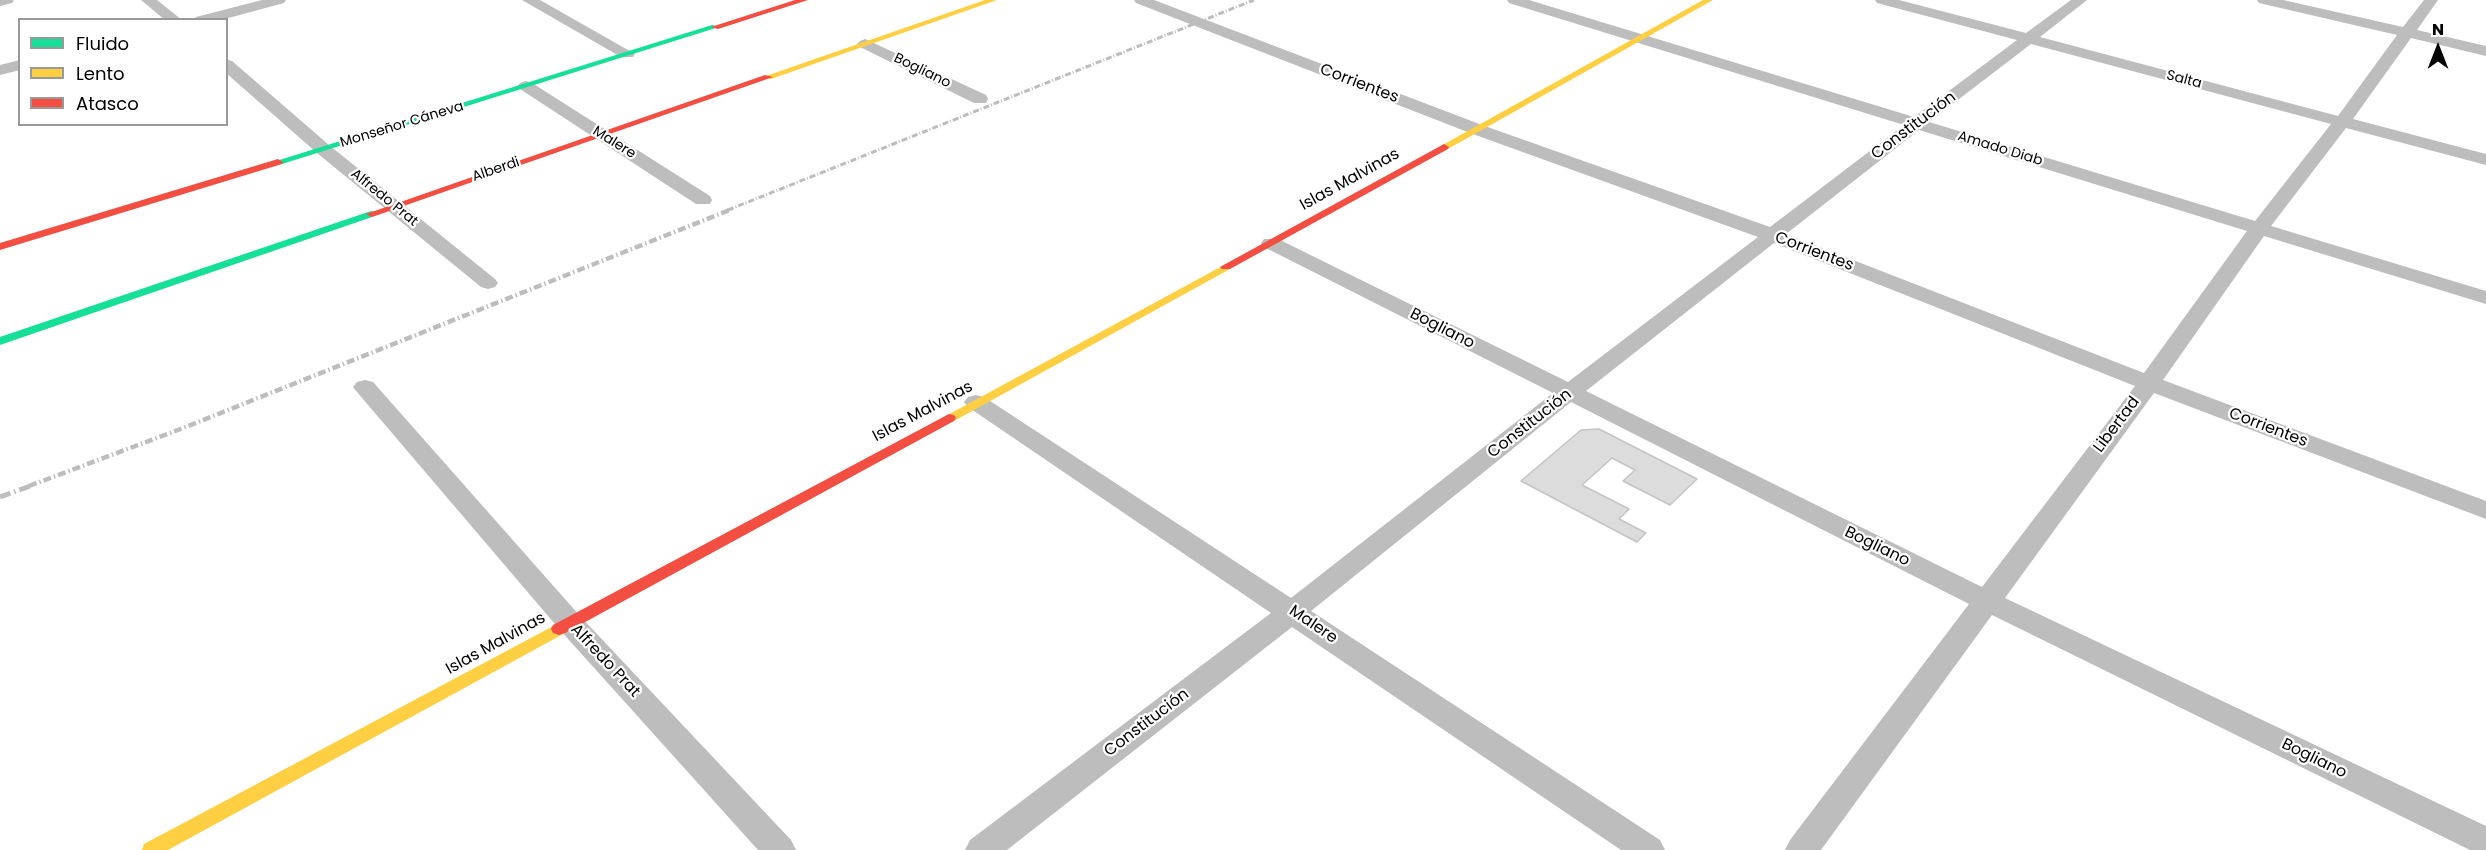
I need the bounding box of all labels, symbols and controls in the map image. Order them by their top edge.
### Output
legend [18,18,228,126]
north arrow [2408,18,2468,78]
text: N [2432,18,2444,41]
text: Fluido [76,31,129,56]
street label: Bogliano [891,50,953,92]
street label: Corrientes [1317,60,1401,108]
text: Lento [76,61,125,86]
street label: Salta [2165,67,2203,93]
street label: Constitución [1868,88,1960,164]
text: Atasco [76,91,139,116]
street label: Monseñor Cáneva [338,98,466,152]
street label: Malere [589,123,639,163]
street label: Amado Diab [1956,128,2044,170]
street label: Islas Malvinas [1297,145,1403,215]
street label: Alberdi [470,154,522,186]
street label: Alfredo Prat [347,166,421,230]
street label: Corrientes [1772,228,1856,276]
street label: Bogliano [1406,305,1478,353]
street label: Islas Malvinas [870,378,976,446]
street label: Constitución [1484,385,1576,463]
street label: Libertad [2090,393,2144,457]
street label: Corrientes [2226,404,2310,452]
street label: Bogliano [1841,523,1913,571]
street label: Malere [1285,602,1341,648]
street label: Islas Malvinas [443,609,549,679]
street label: Alfredo Prat [566,620,644,702]
street label: Constitución [1101,685,1193,761]
street label: Bogliano [2278,735,2350,783]

